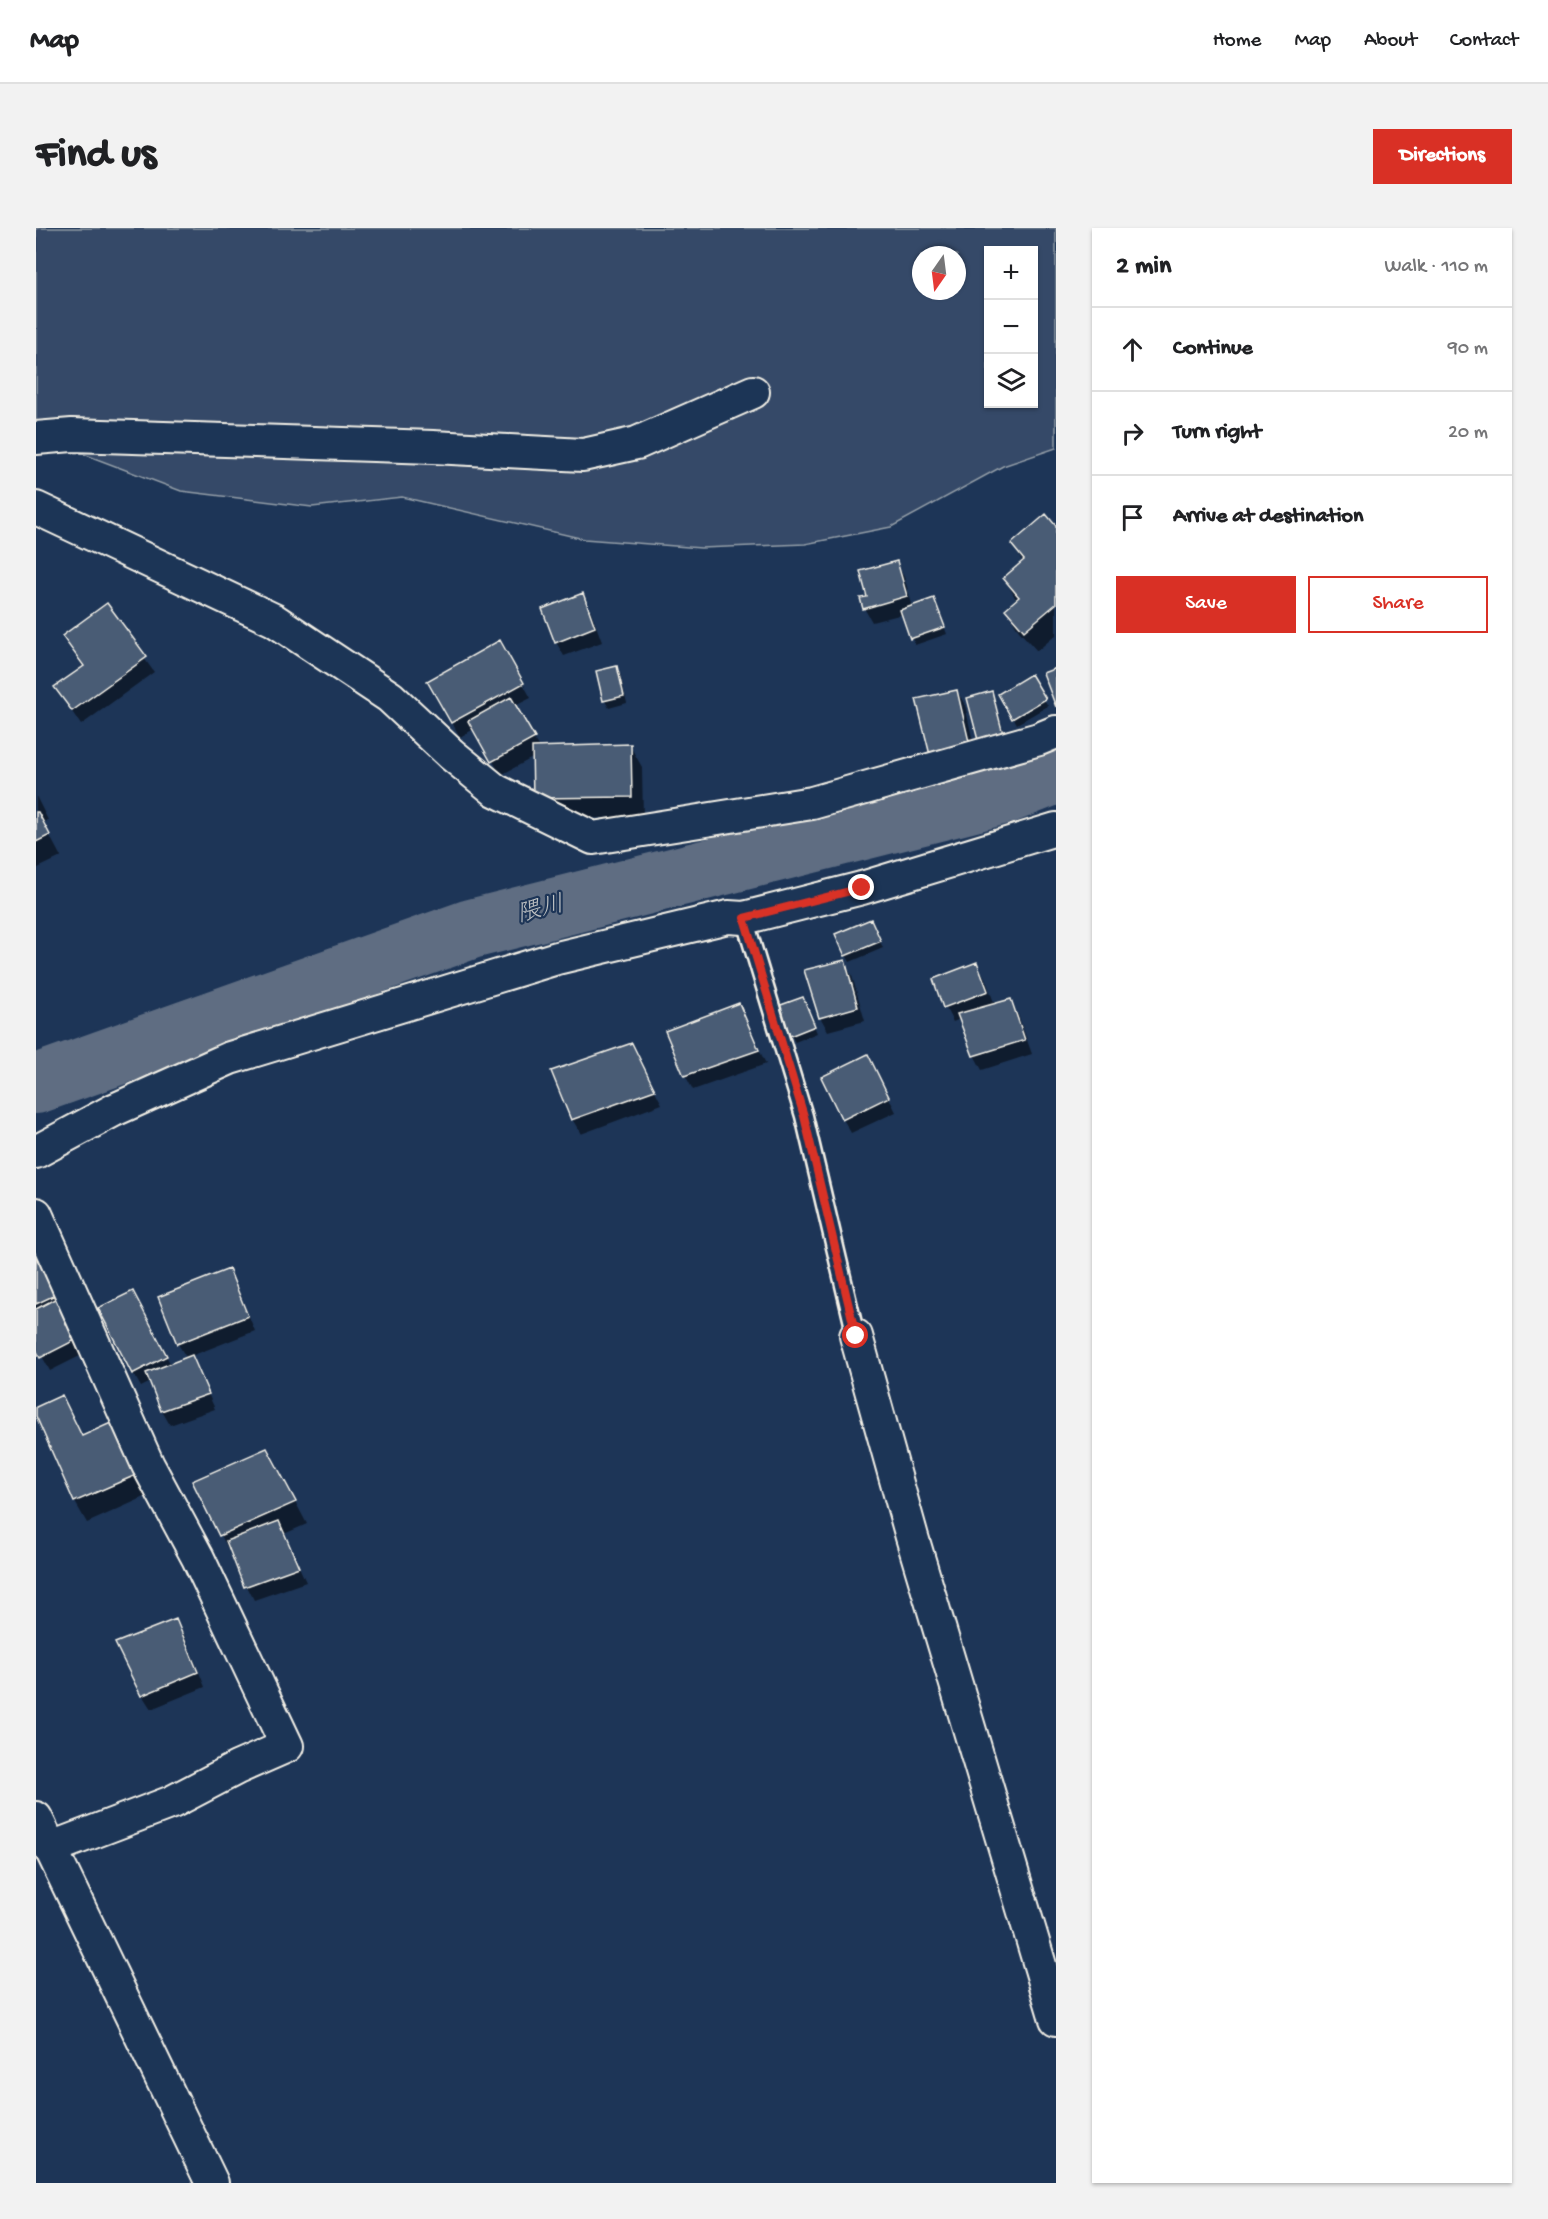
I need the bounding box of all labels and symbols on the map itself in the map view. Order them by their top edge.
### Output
north arrow [912,246,966,300]
route end [848,874,874,900]
water label: 隈川 [514,891,568,931]
route start [842,1322,868,1348]

